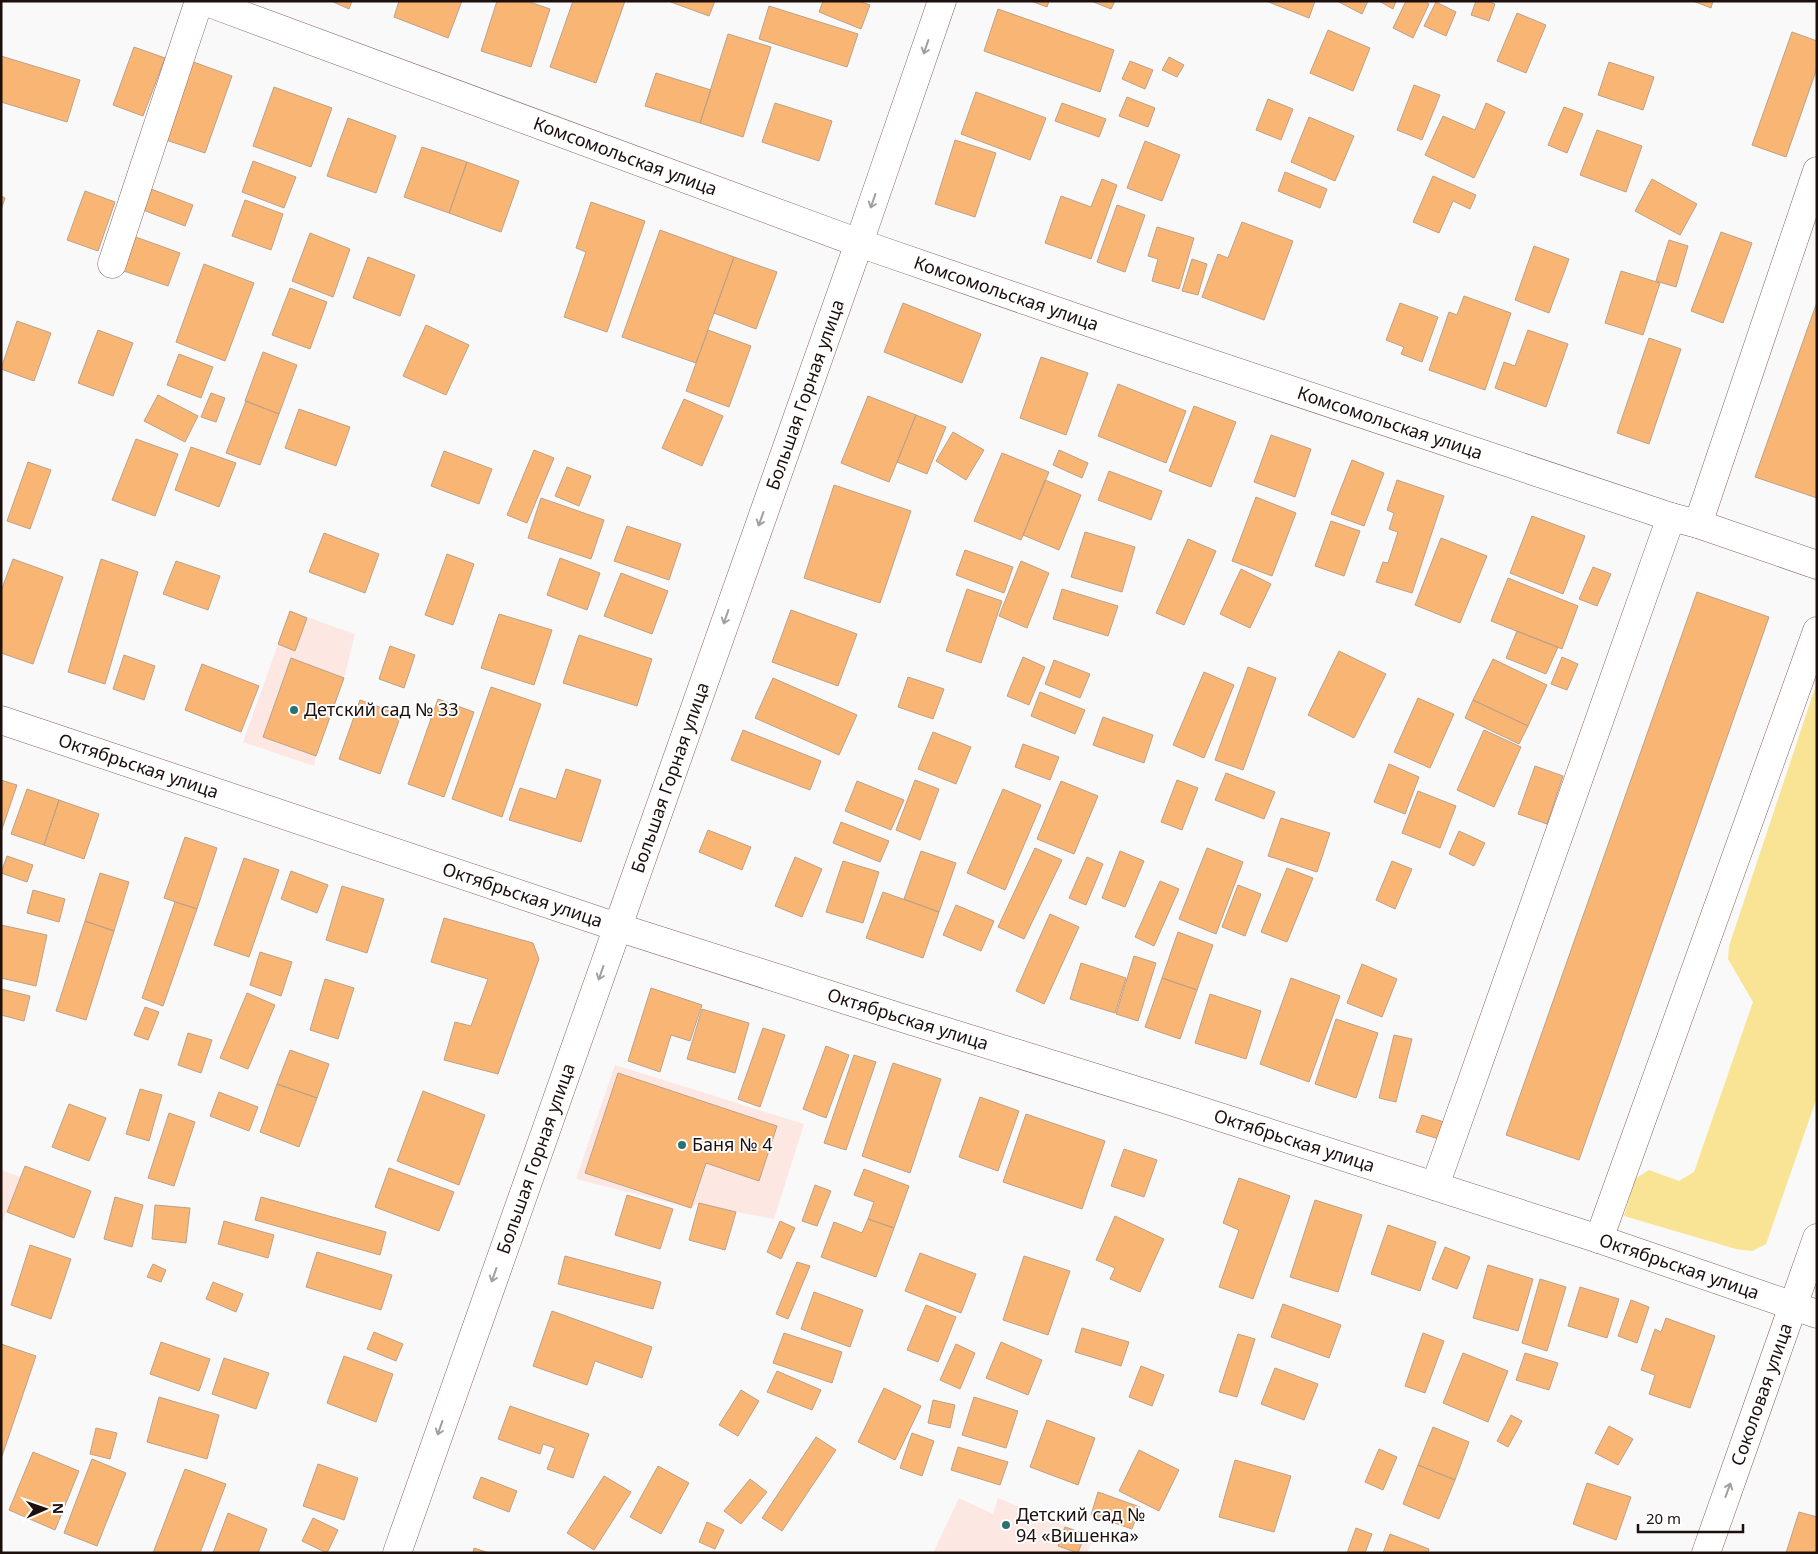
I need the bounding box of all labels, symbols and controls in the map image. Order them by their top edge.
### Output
one-way arrow [921,39,931,55]
street label: Комсомольская улица [530,111,721,201]
one-way arrow [868,193,878,209]
street label: Комсомольская улица [911,250,1102,336]
street label: Большая Горная улица [760,296,849,493]
street label: Комсомольская улица [1294,380,1486,464]
one-way arrow [756,511,765,526]
one-way arrow [721,609,730,624]
street label: Большая Горная улица [625,679,714,876]
place label: Детский сад № 33 [304,697,459,721]
marker: Детский сад № 33 [288,704,300,716]
street label: Октябрьская улица [55,727,222,803]
street label: Октябрьская улица [439,856,606,932]
one-way arrow [595,965,605,981]
street label: Октябрьская улица [824,982,992,1055]
street label: Большая Горная улица [490,1060,580,1257]
street label: Октябрьская улица [1211,1103,1378,1177]
place label: Баня № 4 [692,1132,773,1156]
marker: Баня № 4 [676,1139,688,1151]
street label: Октябрьская улица [1596,1227,1763,1304]
one-way arrow [489,1266,498,1282]
street label: Соколовая улица [1725,1320,1797,1469]
one-way arrow [435,1420,445,1436]
one-way arrow [1724,1483,1733,1499]
north arrow [20,1484,70,1534]
place label: Детский сад № 94 «Вишенка» [1016,1502,1145,1547]
scale bar [1638,1502,1743,1534]
text: N [49,1503,68,1515]
text: 20 m [1646,1508,1681,1528]
marker: Детский сад № 94 «Вишенка» [1000,1519,1012,1531]

